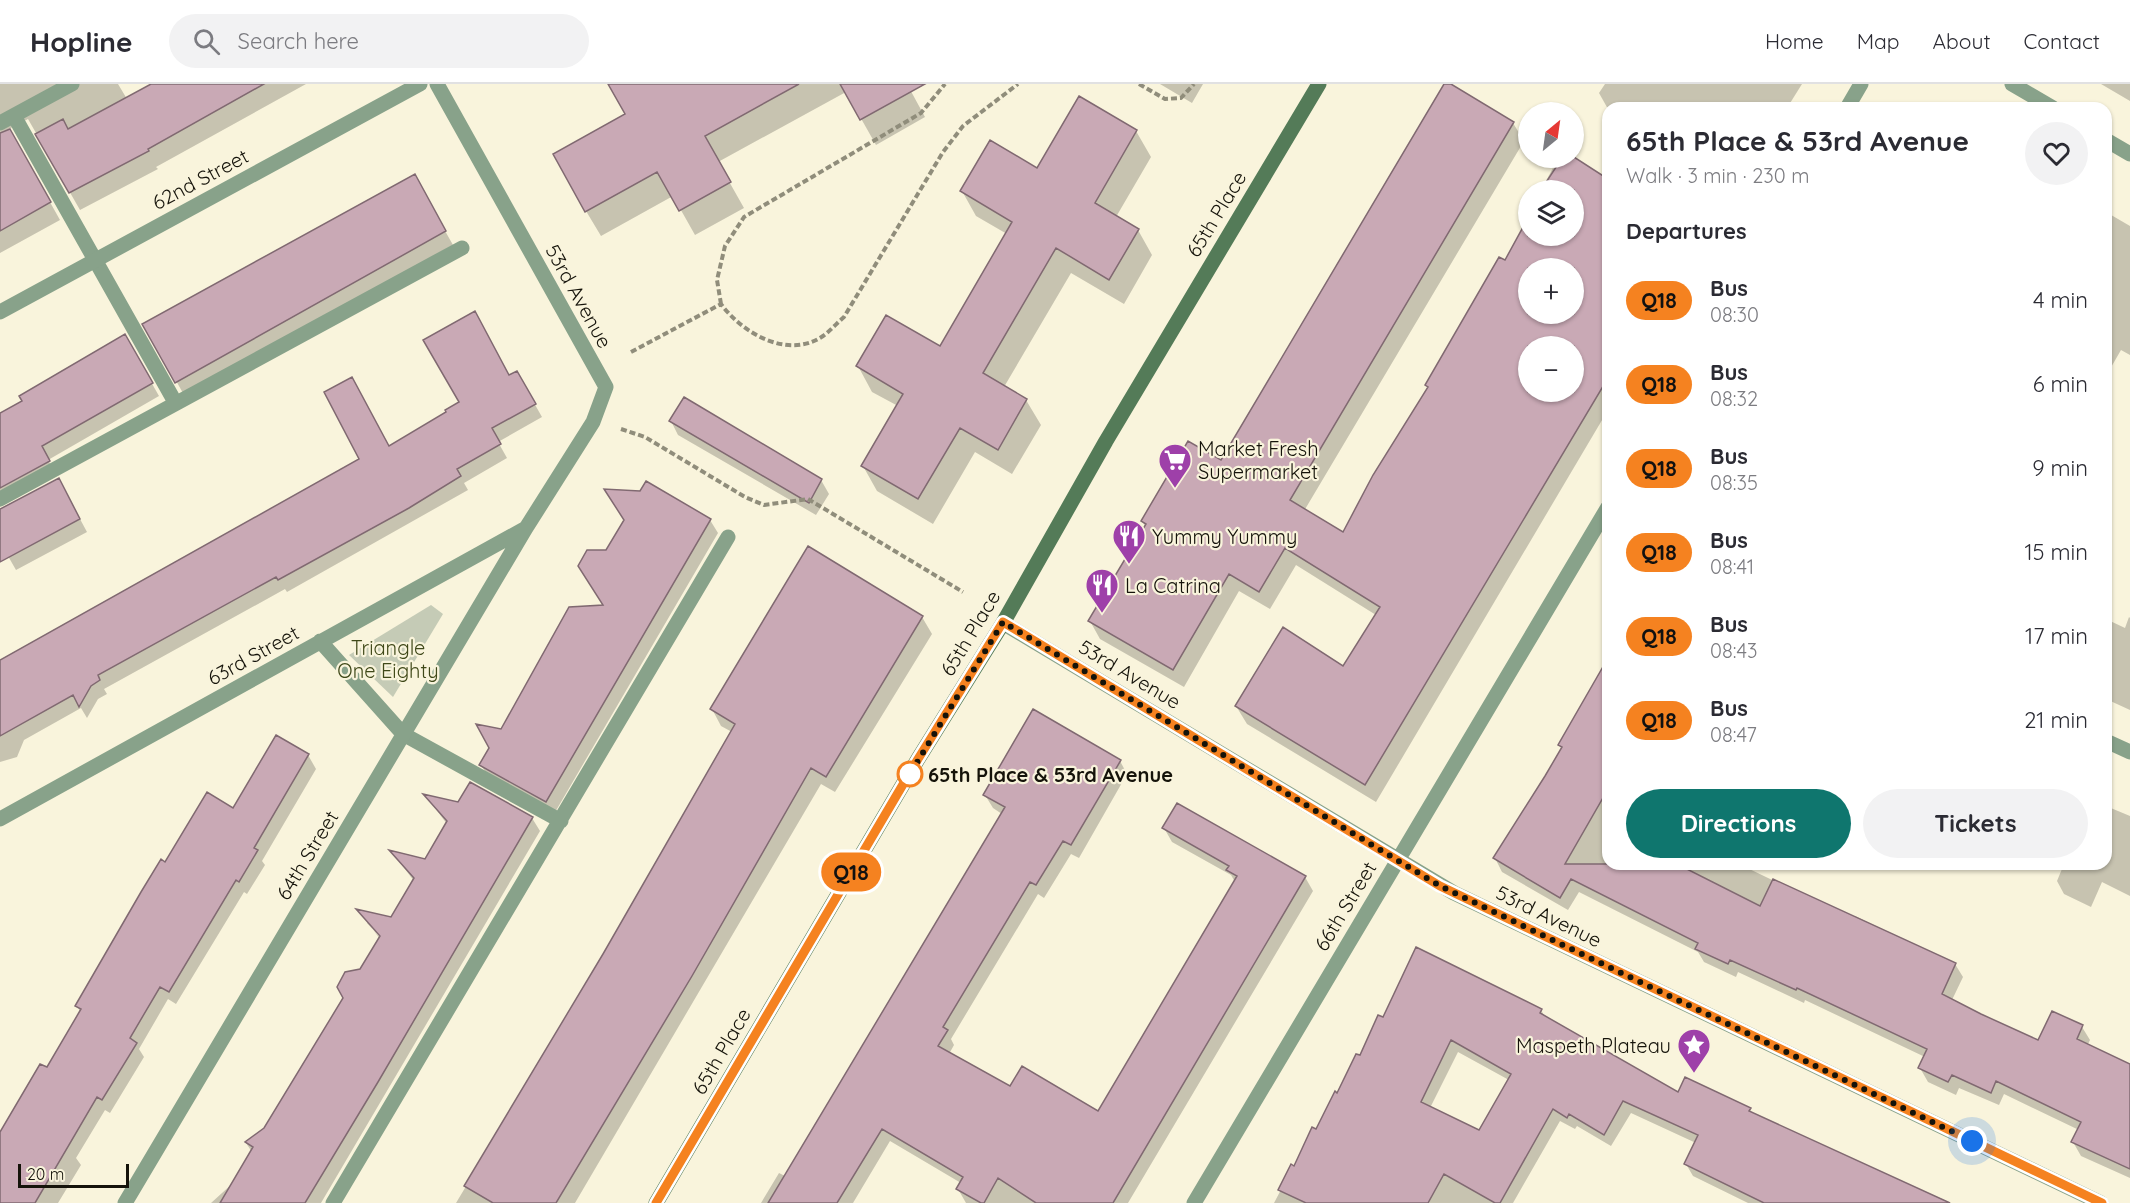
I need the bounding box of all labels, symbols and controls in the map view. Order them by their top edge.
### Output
search box [169,14,589,68]
text: Hopline [30,24,133,59]
icon: search [190,25,223,58]
text: Search here [238,27,359,55]
text: Home [1765,28,1824,54]
text: Map [1857,28,1900,54]
text: About [1933,28,1991,54]
text: Contact [2024,28,2100,54]
north arrow [1518,102,1584,168]
map controls [1518,102,1584,402]
button: heart [2025,122,2088,185]
text: 65th Place & 53rd Avenue [1626,123,1969,158]
street label: 62nd Street [147,143,253,215]
text: Walk · 3 min · 230 m [1626,163,1809,188]
street label: 65th Place [1181,167,1251,261]
button: layers [1518,180,1584,246]
text: Departures [1626,217,1747,245]
street label: 53rd Avenue [540,240,618,352]
button: + [1518,258,1584,324]
text: Bus [1710,274,1748,302]
text: 4 min [2033,286,2088,314]
text: Q18 [1641,287,1677,313]
text: 08:30 [1710,302,1759,327]
button: − [1518,336,1584,402]
text: Bus [1710,358,1748,386]
text: 6 min [2033,370,2088,398]
text: Q18 [1641,371,1677,397]
text: 08:32 [1710,386,1758,411]
place label: Market Fresh Supermarket [1198,436,1319,484]
supermarket icon: Market Fresh Supermarket [1157,442,1193,489]
text: Bus [1710,442,1748,470]
text: 9 min [2032,454,2088,482]
text: Q18 [1641,455,1677,481]
text: 08:35 [1710,470,1758,495]
restaurant icon: Yummy Yummy [1111,518,1147,565]
place label: Yummy Yummy [1152,524,1297,549]
text: Bus [1710,526,1748,554]
text: 15 min [2024,538,2088,566]
text: Q18 [1641,539,1677,565]
text: 08:41 [1710,554,1754,579]
restaurant icon: La Catrina [1084,567,1120,614]
place label: La Catrina [1125,573,1221,598]
street label: 65th Place [935,586,1005,680]
text: Bus [1710,610,1748,638]
street label: 63rd Street [203,620,303,690]
text: 17 min [2025,622,2088,650]
text: Q18 [1641,623,1677,649]
street label: 53rd Avenue [1074,634,1186,714]
park label: Triangle One Eighty [337,635,439,683]
text: 08:43 [1710,638,1757,663]
text: Bus [1710,694,1748,722]
text: 21 min [2024,706,2088,734]
text: Q18 [1641,707,1677,733]
text: 08:47 [1710,722,1757,747]
marker: 65th Place & 53rd Avenue [897,761,923,787]
place label: 65th Place & 53rd Avenue [928,762,1173,787]
button: Directions [1626,789,1851,858]
button: Tickets [1863,789,2088,858]
street label: 64th Street [271,806,344,904]
line badge: Q18 [816,852,886,892]
street label: 66th Street [1309,857,1382,955]
text: Q18 [833,859,869,885]
street label: 53rd Avenue [1492,880,1606,952]
street label: 65th Place [686,1003,756,1099]
place icon: Maspeth Plateau [1676,1027,1712,1074]
place label: Maspeth Plateau [1516,1033,1671,1058]
your location [1957,1126,1987,1156]
scale bar [18,1161,129,1188]
text: 20 m [27,1164,64,1184]

